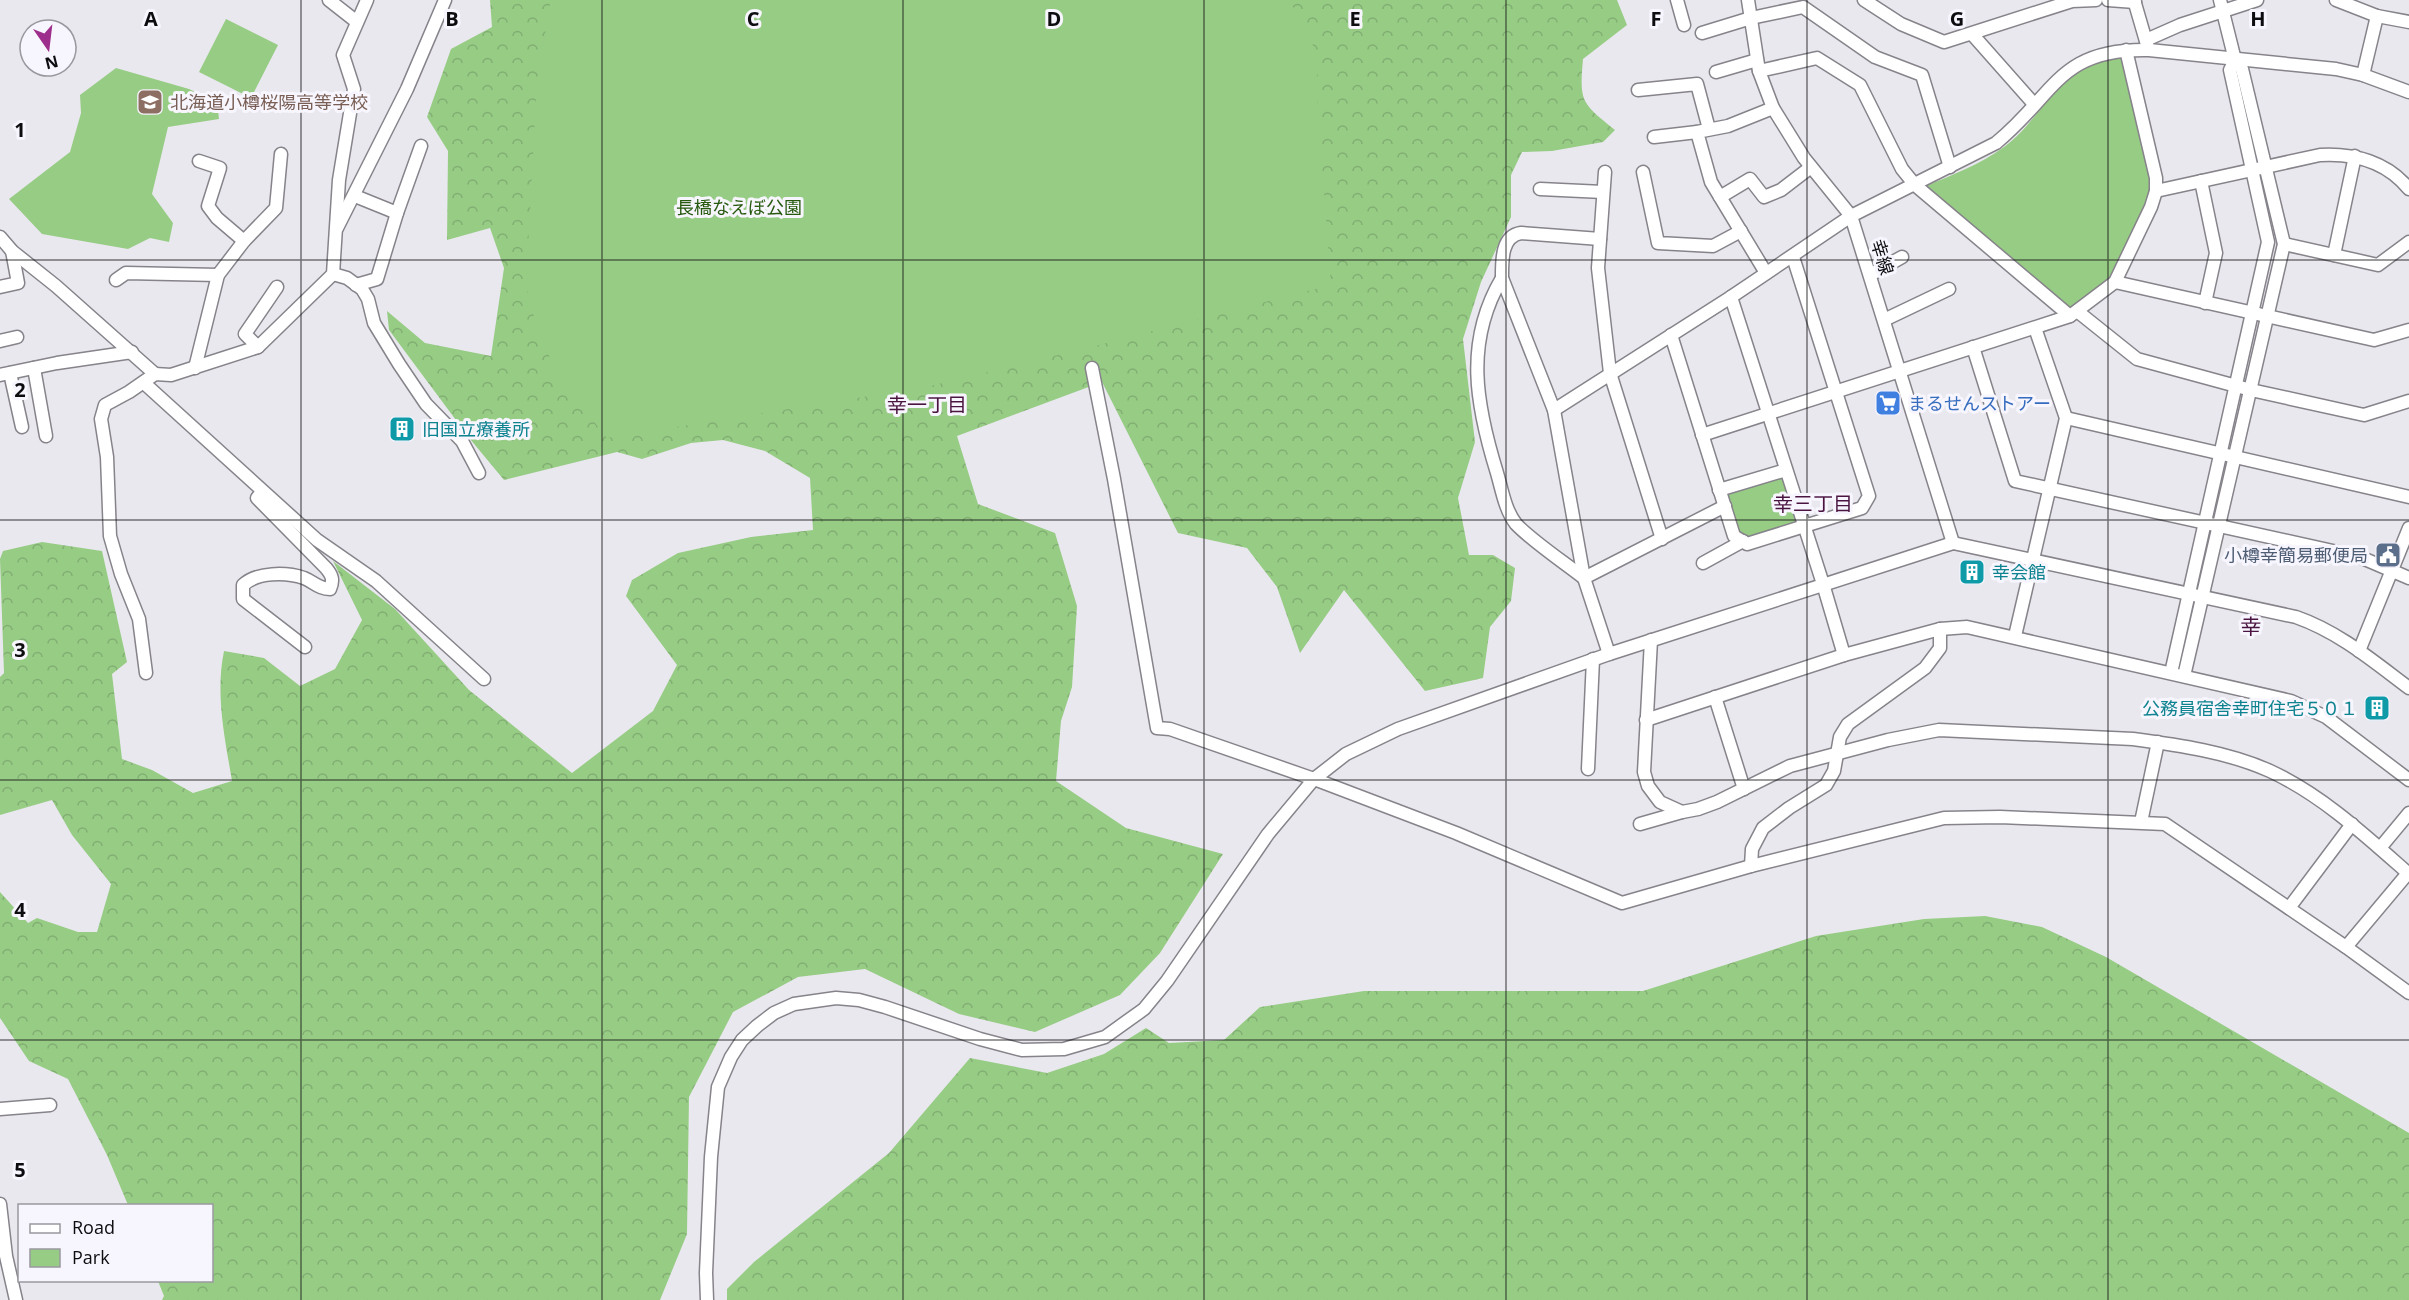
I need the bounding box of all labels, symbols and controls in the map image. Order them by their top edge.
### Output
text: A [144,5,158,32]
text: B [445,5,459,32]
text: C [747,5,760,32]
text: D [1047,5,1061,32]
text: E [1349,5,1361,32]
text: F [1651,5,1661,32]
text: G [1950,5,1964,32]
text: H [2250,5,2266,32]
north arrow [18,18,78,78]
text: N [43,50,61,75]
school or university icon: 北海道小樽桜陽高等学校 [135,87,165,117]
place label: 北海道小樽桜陽高等学校 [170,90,368,114]
text: 1 [14,116,26,143]
park label: 長橋なえぼ公園 [676,195,802,219]
street label: 幸線 [1866,236,1900,278]
text: 2 [14,376,26,403]
supermarket icon: まるせんストアー [1873,388,1903,418]
district label: 幸一丁目 [887,391,967,418]
place label: まるせんストアー [1908,391,2051,415]
building icon: 旧国立療養所 [387,414,417,444]
place label: 旧国立療養所 [422,417,530,441]
district label: 幸三丁目 [1773,490,1853,517]
public building icon: 小樽幸簡易郵便局 [2373,540,2403,570]
place label: 小樽幸簡易郵便局 [2224,543,2368,567]
building icon: 幸会館 [1957,557,1987,587]
place label: 幸会館 [1992,560,2046,584]
district label: 幸 [2241,612,2262,640]
text: 3 [14,636,26,663]
building icon: 公務員宿舎幸町住宅５０１ [2362,693,2392,723]
place label: 公務員宿舎幸町住宅５０１ [2142,696,2358,720]
text: 4 [14,896,26,923]
text: 5 [14,1156,26,1183]
legend [18,1204,213,1282]
text: Road [72,1215,115,1239]
text: Park [72,1245,110,1269]

